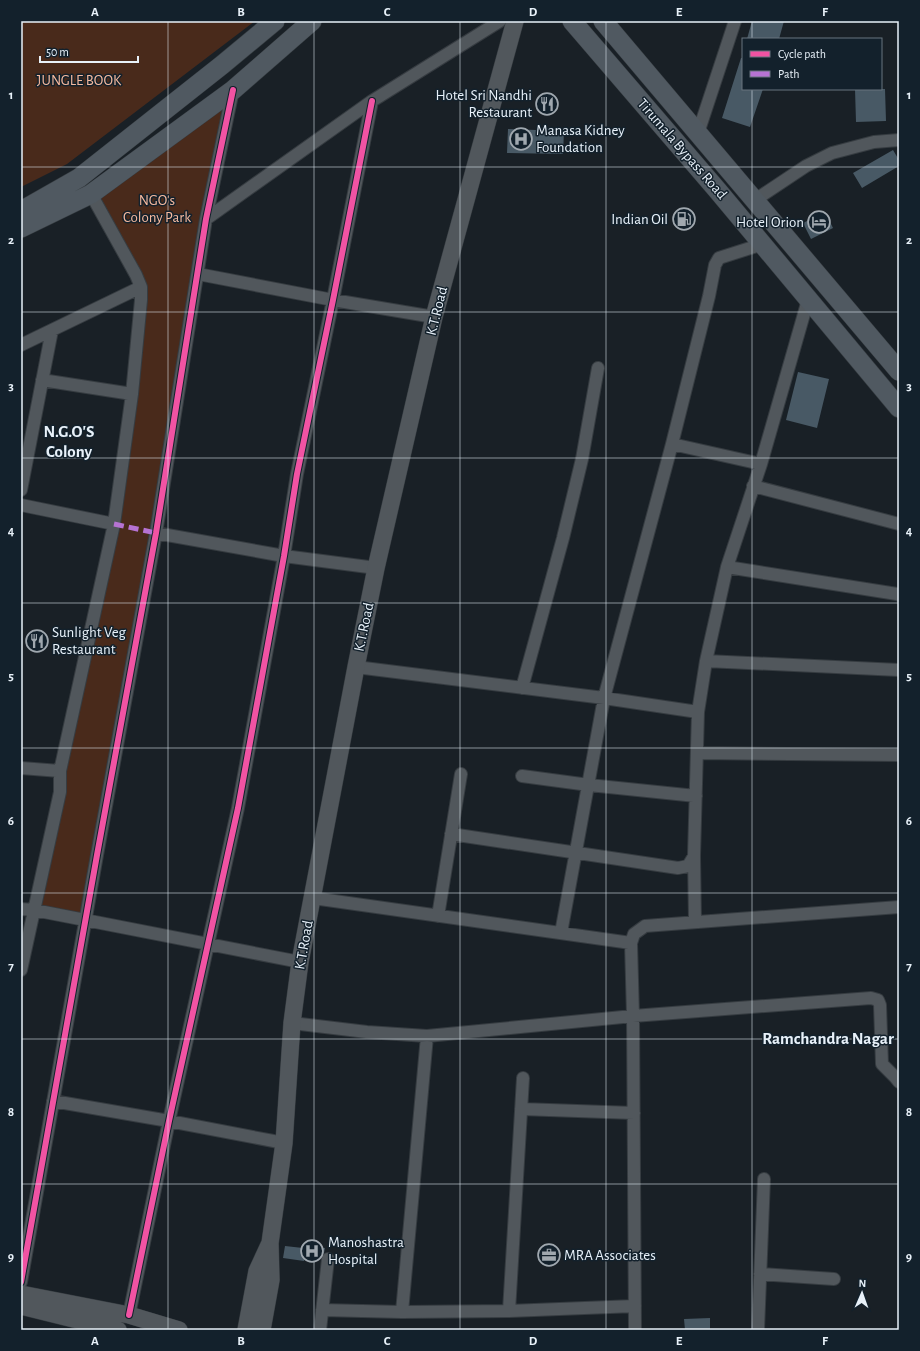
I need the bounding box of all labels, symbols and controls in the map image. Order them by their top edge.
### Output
text: A [91,6,99,19]
text: B [237,6,245,19]
text: C [384,6,391,19]
text: D [529,6,538,19]
text: E [676,6,683,19]
text: F [822,6,829,19]
scale bar [40,38,138,64]
legend [742,38,882,90]
text: 50 m [46,46,69,58]
text: Cycle path [778,48,826,61]
text: Path [778,68,800,80]
park label: JUNGLE BOOK [37,73,122,88]
place label: Hotel Sri Nandhi Restaurant [435,88,532,120]
text: 1 [9,89,13,102]
text: 1 [907,89,911,102]
restaurant icon: Hotel Sri Nandhi Restaurant [534,91,560,117]
street label: Tirumala Bypass Road [634,96,730,202]
place label: Manasa Kidney Foundation [536,123,625,155]
hospital icon: Manasa Kidney Foundation [508,126,534,152]
park label: NGO's Colony Park [123,193,191,225]
fuel station icon: Indian Oil [671,206,697,232]
hotel icon: Hotel Orion [806,209,832,235]
place label: Indian Oil [611,212,668,227]
place label: Hotel Orion [736,215,804,230]
text: 2 [8,234,14,247]
text: 2 [906,234,912,247]
street label: K.T.Road [424,285,450,337]
text: 3 [8,380,14,393]
text: 3 [906,380,912,393]
district label: N.G.O'S Colony [44,423,94,461]
text: 4 [8,525,15,538]
text: 4 [906,525,913,538]
street label: K.T.Road [351,601,377,653]
place label: Sunlight Veg Restaurant [52,625,127,657]
restaurant icon: Sunlight Veg Restaurant [24,628,50,654]
text: 5 [8,670,14,683]
text: 5 [906,670,912,683]
text: 6 [8,815,14,828]
text: 6 [906,815,912,828]
street label: K.T.Road [292,919,316,971]
text: 7 [8,960,14,973]
text: 7 [906,960,912,973]
district label: Ramchandra Nagar [762,1030,894,1047]
text: 8 [8,1106,14,1119]
text: 8 [906,1106,912,1119]
place label: Manoshastra Hospital [328,1235,404,1267]
hospital icon: Manoshastra Hospital [299,1238,325,1264]
office icon: MRA Associates [536,1242,562,1268]
place label: MRA Associates [564,1248,656,1263]
text: 9 [8,1251,14,1264]
text: 9 [906,1251,912,1264]
north arrow [842,1273,882,1313]
text: N [858,1278,866,1289]
text: A [91,1335,99,1348]
text: B [237,1335,245,1348]
text: C [384,1335,391,1348]
text: D [529,1335,538,1348]
text: E [676,1335,683,1348]
text: F [822,1335,829,1348]

